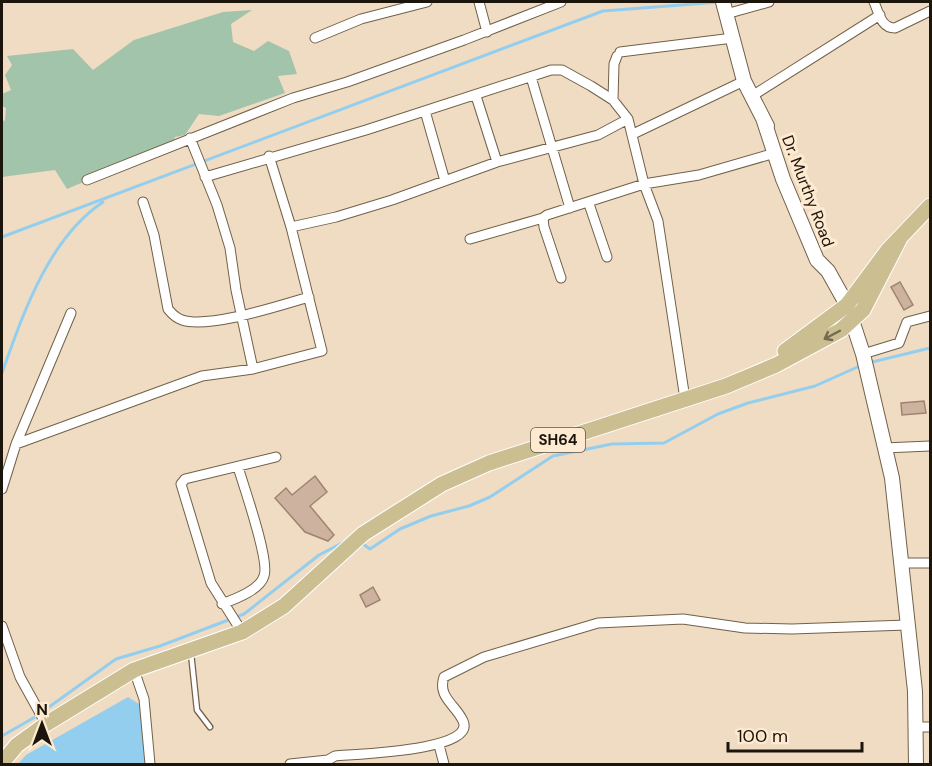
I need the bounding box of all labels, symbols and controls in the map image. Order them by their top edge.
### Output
street label: Dr. Murthy Road [777,132,839,250]
one-way arrow [823,329,841,341]
road number: SH64 [531,428,585,452]
north arrow [12,694,72,754]
text: N [36,699,48,720]
scale bar [728,715,862,753]
text: 100 m [737,724,788,748]

